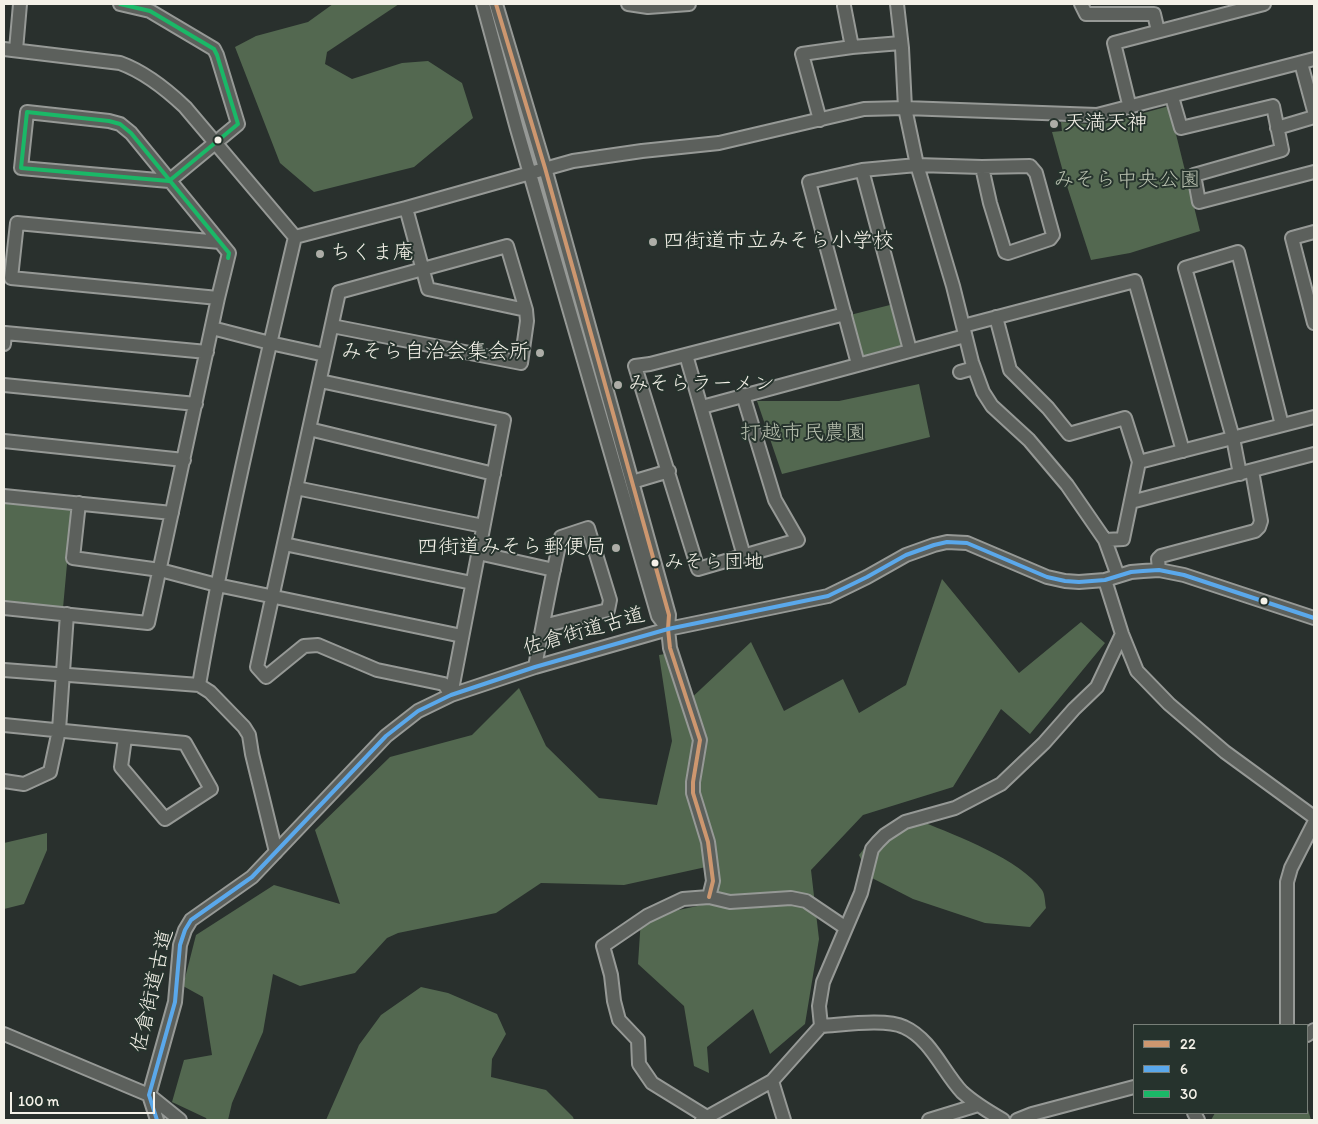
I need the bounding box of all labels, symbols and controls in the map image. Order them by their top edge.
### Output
place label: 天満天神 [1064,111,1148,137]
marker: 天満天神 [1048,118,1060,130]
unlabelled marker [213,135,223,145]
park label: みそら中央公園 [1054,168,1200,194]
place label: 四街道市立みそら小学校 [663,229,894,255]
marker: 四街道市立みそら小学校 [647,236,659,248]
place label: ちくま庵 [330,241,414,267]
marker: ちくま庵 [314,248,326,260]
place label: みそら自治会集会所 [341,340,530,366]
marker: みそら自治会集会所 [534,347,546,359]
place label: みそらラーメン [628,372,775,398]
marker: みそらラーメン [612,379,624,391]
park label: 打越市民農園 [740,421,866,447]
place label: 四街道みそら郵便局 [417,535,606,561]
marker: 四街道みそら郵便局 [610,542,622,554]
place label: みそら団地 [664,551,764,575]
marker: みそら団地 [650,558,660,568]
unlabelled marker [1259,596,1269,606]
street label: 佐倉街道古道 [520,603,648,661]
street label: 佐倉街道古道 [127,927,179,1055]
legend [1133,1024,1308,1114]
text: 22 [1180,1035,1196,1053]
text: 6 [1180,1060,1188,1078]
scale bar [12,1082,158,1114]
text: 30 [1180,1085,1197,1103]
text: 100 m [18,1092,59,1110]

